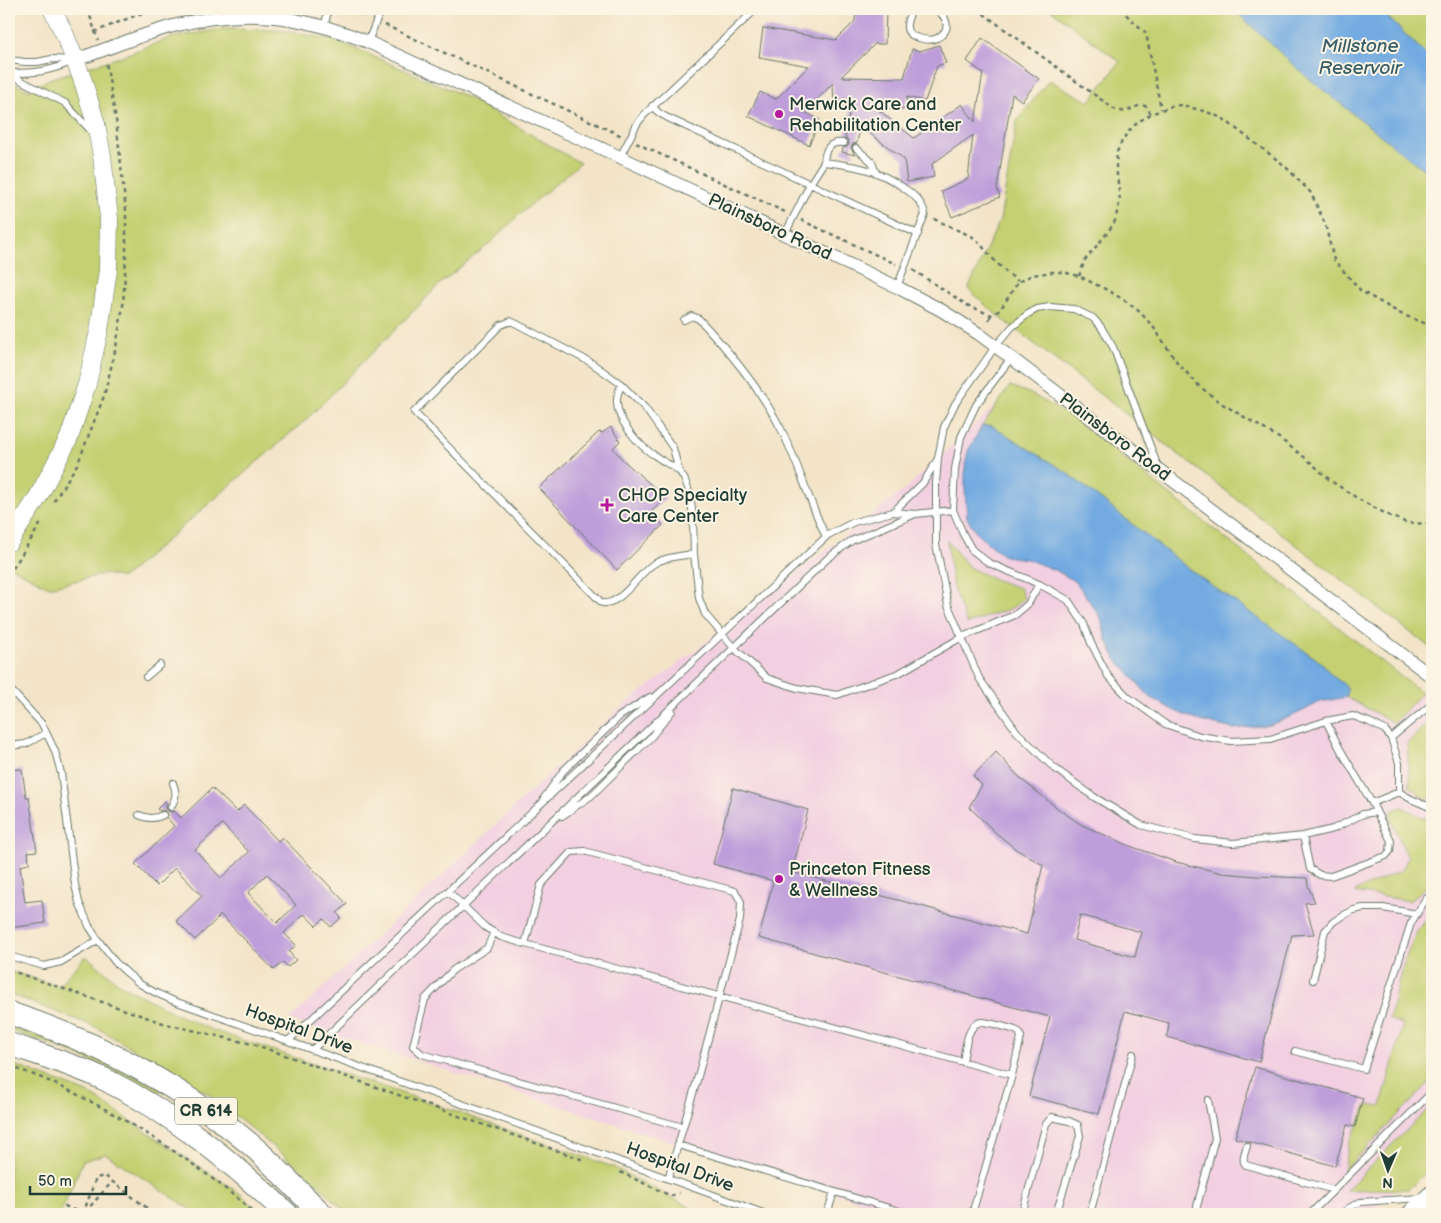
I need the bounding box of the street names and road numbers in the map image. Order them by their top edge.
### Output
street label: Plainsboro Road [705,189,835,265]
street label: Plainsboro Road [1055,388,1175,486]
street label: Hospital Drive [242,1000,356,1058]
road number: CR 614 [175,1098,237,1124]
street label: Hospital Drive [623,1138,737,1196]

